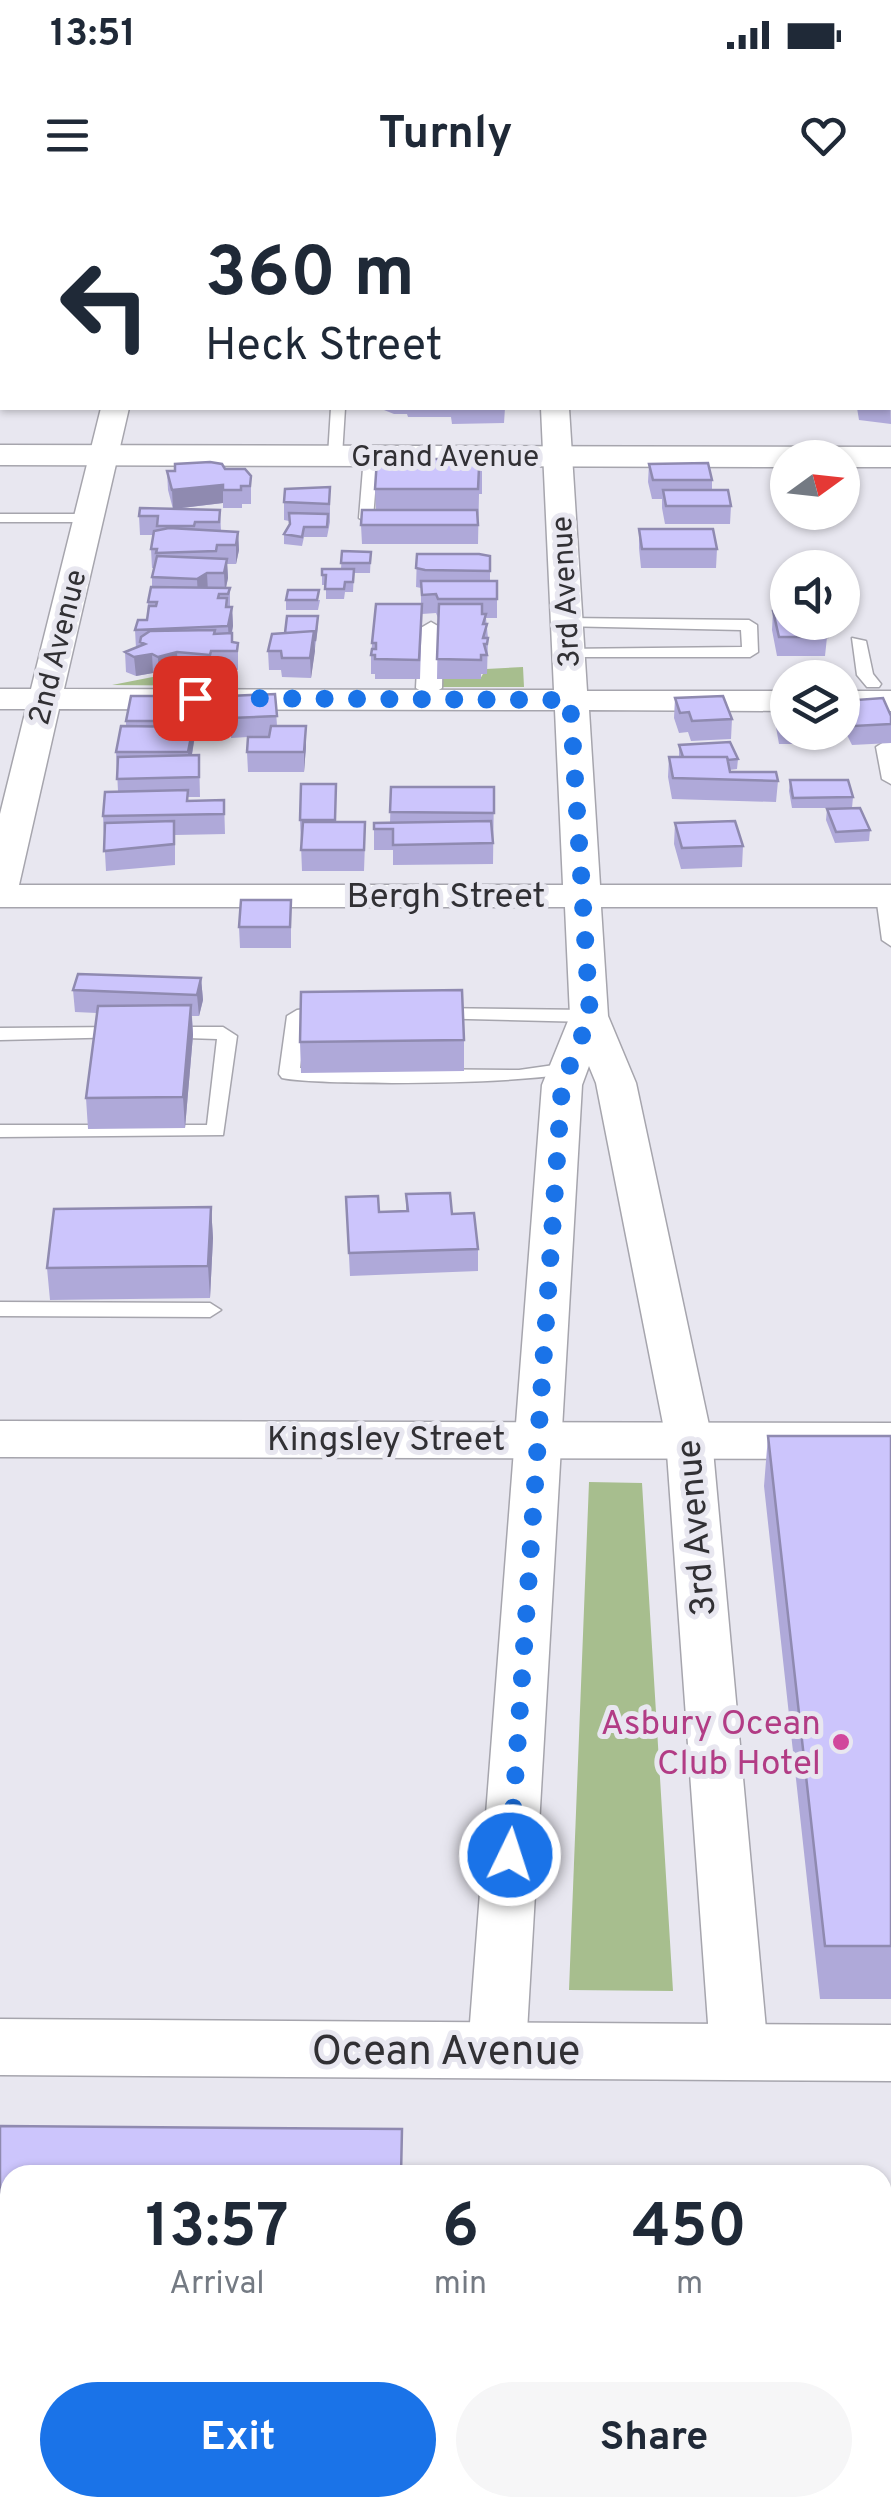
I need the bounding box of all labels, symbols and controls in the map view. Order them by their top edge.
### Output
text: 13:51 [50,11,136,60]
text: Turnly [378,107,513,164]
icon: menu [40,108,95,163]
icon: heart [796,108,851,163]
text: 360 m [205,232,415,321]
icon: left [40,240,170,370]
text: Heck Street [205,319,442,376]
street label: Grand Avenue [351,440,539,477]
north arrow [770,440,860,530]
map controls [770,440,860,750]
street label: 3rd Avenue [545,515,590,669]
button: sound [770,550,860,640]
street label: 2nd Avenue [22,566,97,729]
pin [153,656,238,741]
button: layers [770,660,860,750]
icon: arrive [168,671,223,726]
street label: Bergh Street [346,876,546,920]
street label: Kingsley Street [267,1419,505,1463]
street label: 3rd Avenue [668,1437,728,1618]
place label: Asbury Ocean Club Hotel [601,1703,821,1787]
marker: Asbury Ocean Club Hotel [830,1731,852,1753]
position arrow [458,1803,562,1907]
street label: Ocean Avenue [312,2027,580,2080]
text: 13:57 [145,2192,289,2268]
text: 6 [442,2192,479,2268]
text: 450 [632,2192,747,2268]
text: Arrival [169,2265,265,2305]
text: min [434,2265,487,2305]
text: m [676,2265,703,2305]
button: Exit [40,2382,436,2497]
button: Share [456,2382,852,2497]

